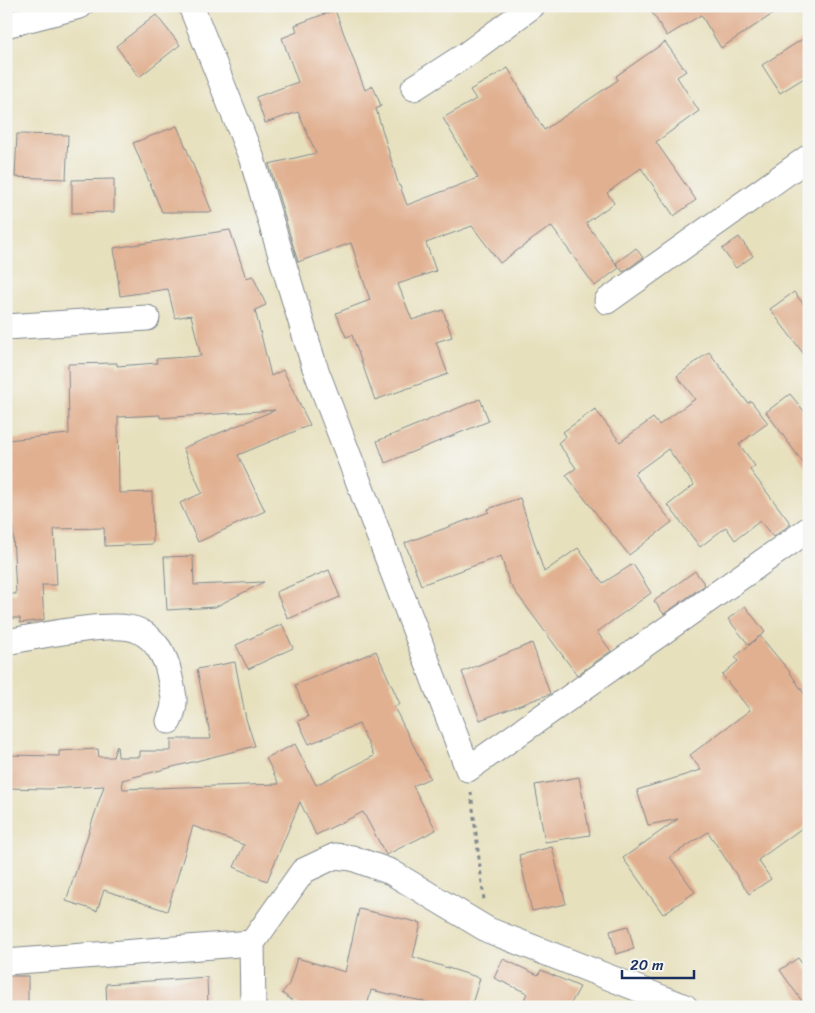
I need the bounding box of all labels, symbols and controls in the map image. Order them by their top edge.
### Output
scale bar [622,948,695,980]
text: 20 m [630,952,664,978]

